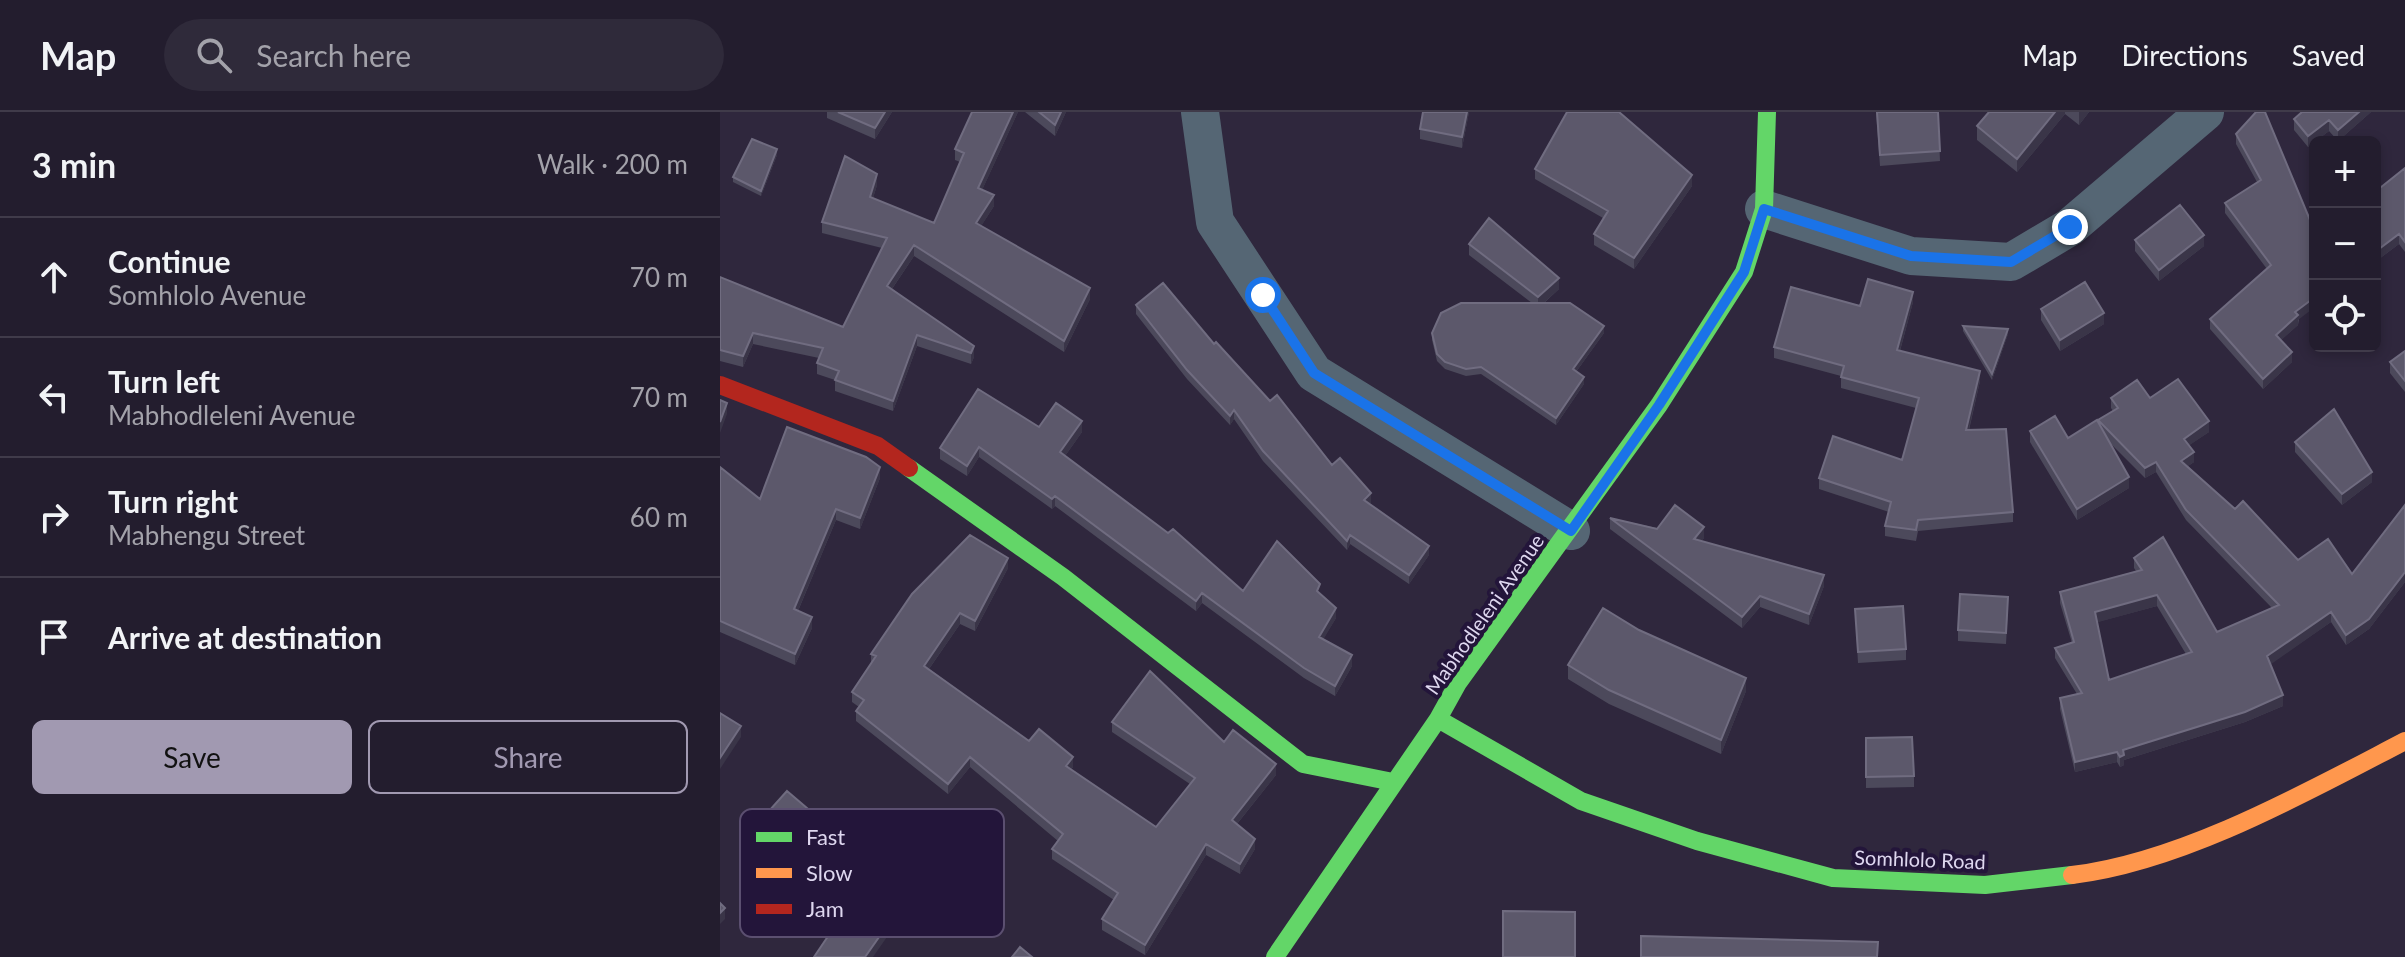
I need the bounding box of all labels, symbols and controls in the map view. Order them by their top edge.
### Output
search box [164,19,724,91]
text: Map [40,32,116,78]
icon: search [192,33,236,77]
text: Search here [256,37,411,73]
text: Map [2022,38,2077,72]
text: Directions [2121,38,2248,72]
text: Saved [2292,38,2365,72]
map controls [2309,136,2381,352]
button: + [2309,136,2381,208]
text: 3 min [32,144,116,185]
text: Walk · 200 m [537,148,688,180]
button: − [2309,208,2381,280]
route end [2052,209,2088,245]
text: Continue [108,243,231,279]
icon: ahead [32,255,76,299]
text: 70 m [630,261,688,293]
route start [1245,277,1281,313]
text: Somhlolo Avenue [108,279,306,311]
button: locate [2309,280,2381,352]
text: Turn left [108,363,220,399]
icon: left [32,375,76,419]
text: 70 m [630,381,688,413]
text: Mabhodleleni Avenue [108,399,355,431]
text: Turn right [108,483,238,519]
icon: right [32,495,76,539]
text: 60 m [630,501,688,533]
text: Mabhengu Street [108,519,305,551]
street label: Mabhodleleni Avenue [1420,529,1548,699]
icon: arrive [32,615,76,659]
text: Arrive at destination [108,619,382,655]
button: Save [32,720,352,794]
button: Share [368,720,688,794]
legend [740,809,1004,937]
text: Fast [806,823,845,850]
street label: Somhlolo Road [1854,845,1986,873]
text: Slow [806,859,853,886]
text: Jam [806,895,844,922]

